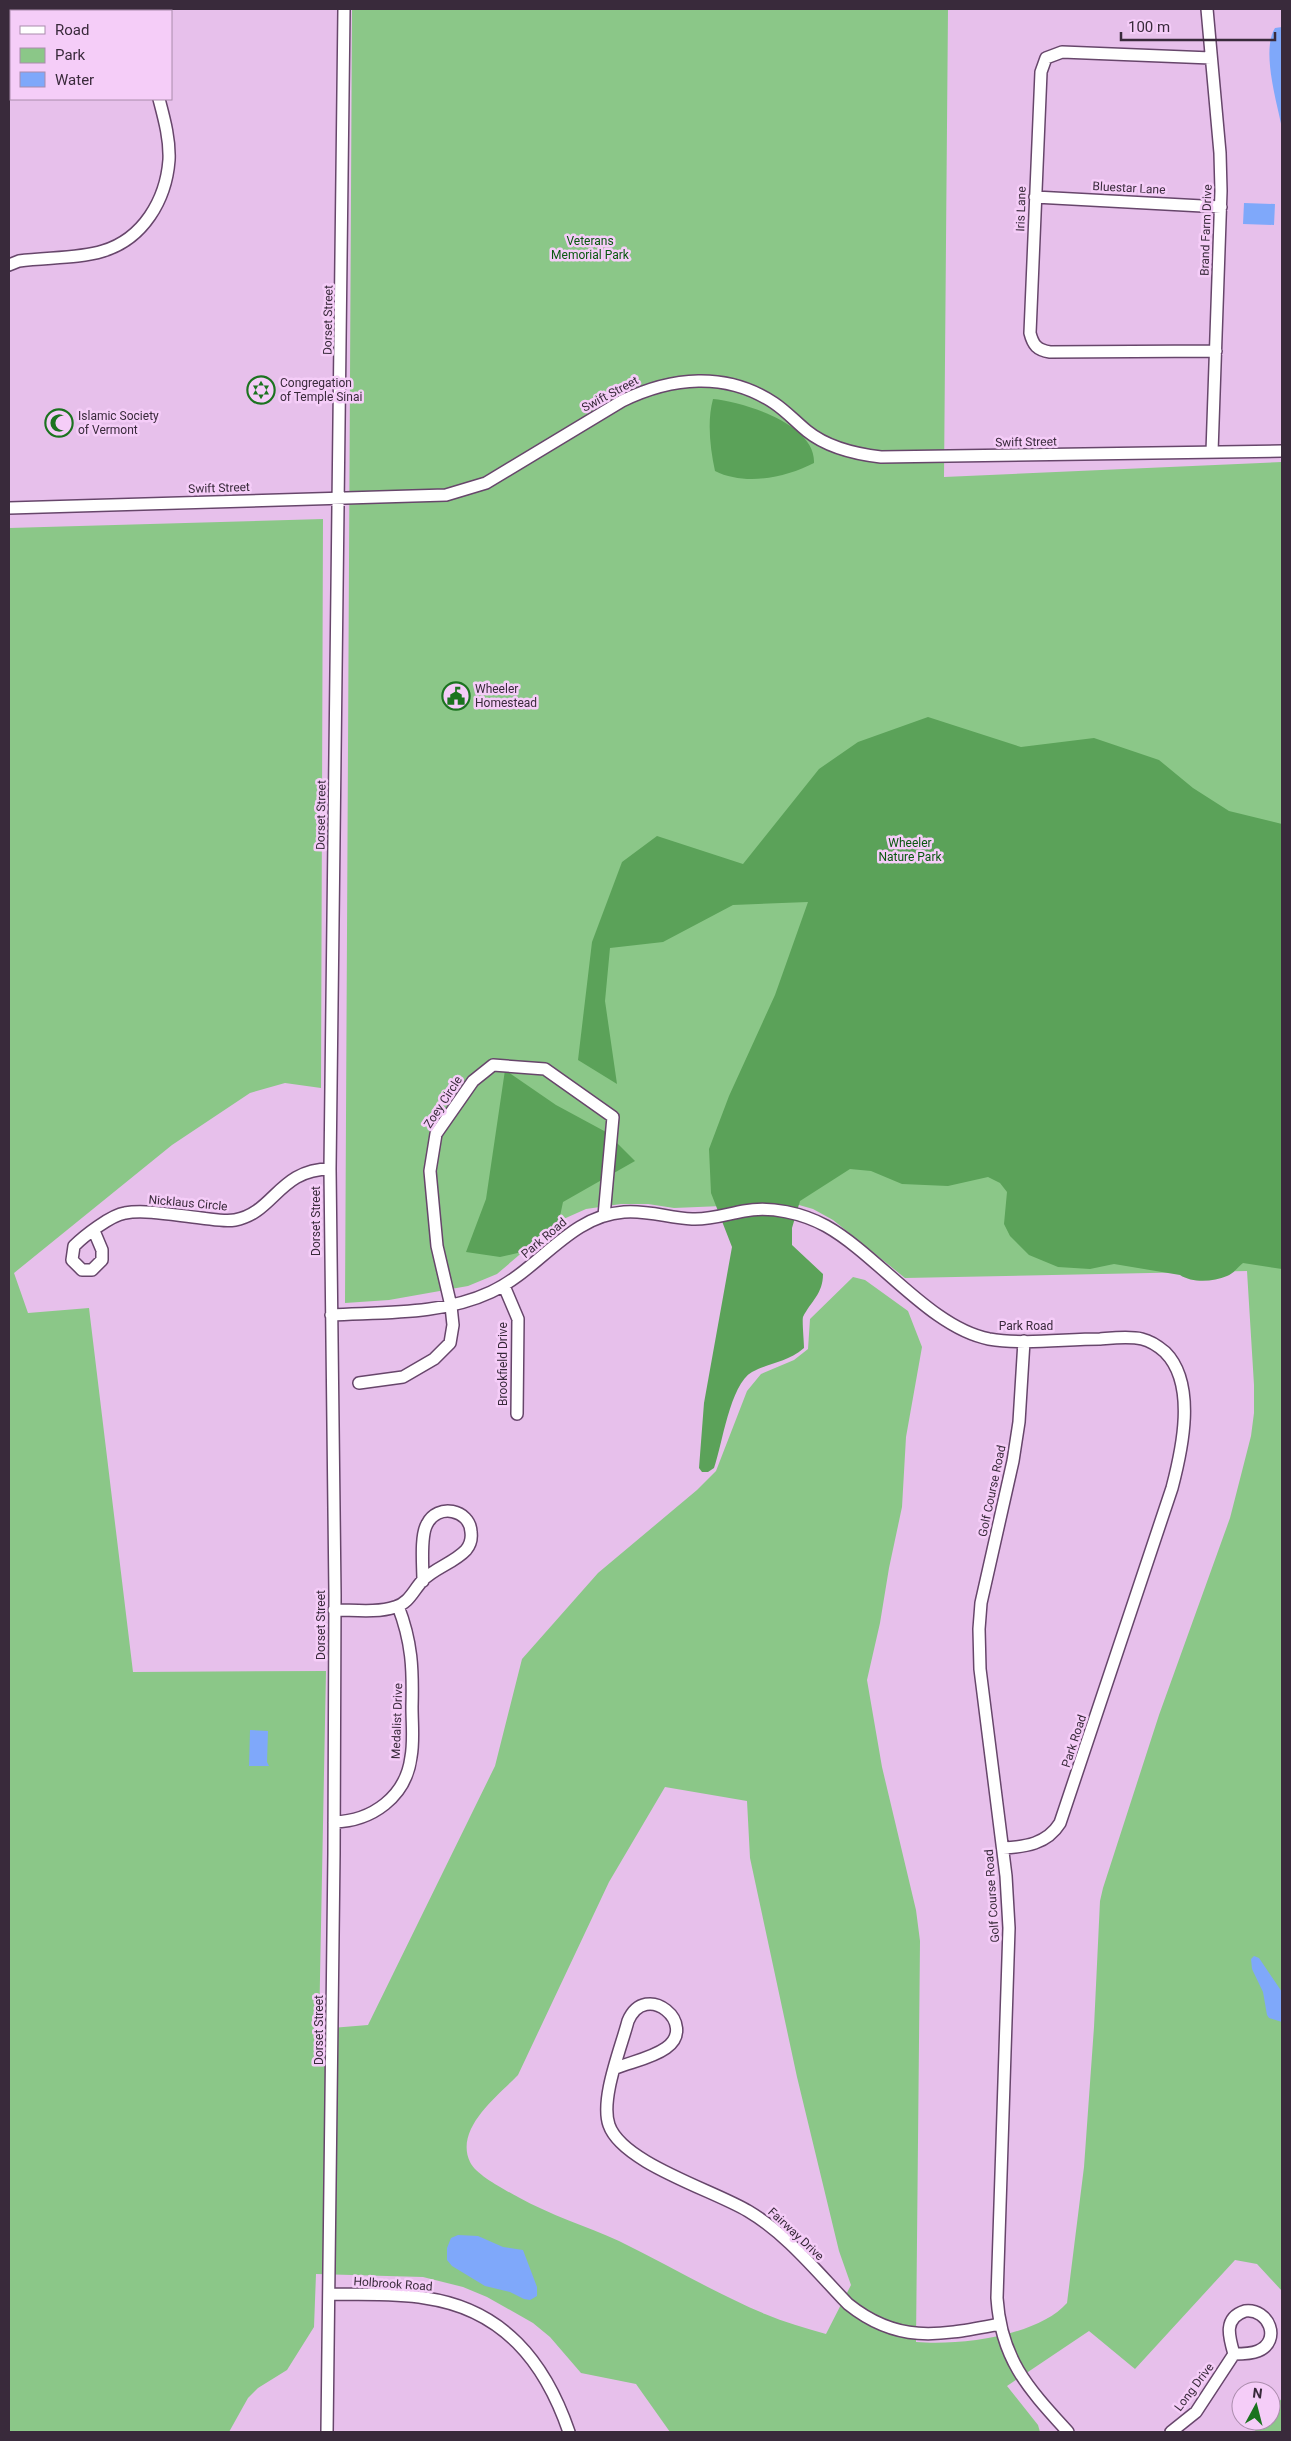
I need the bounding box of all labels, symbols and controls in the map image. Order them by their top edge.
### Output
legend [10,10,172,100]
scale bar [1121,10,1275,42]
text: 100 m [1128,18,1170,36]
text: Road [55,21,89,39]
text: Park [55,46,86,64]
text: Water [55,71,94,89]
street label: Bluestar Lane [1092,179,1166,197]
street label: Brand Farm Drive [1197,184,1215,276]
street label: Iris Lane [1013,186,1029,232]
park label: Veterans Memorial Park [551,234,630,262]
street label: Dorset Street [320,285,336,355]
street label: Swift Street [579,373,641,415]
synagogue icon: Congregation of Temple Sinai [246,375,276,405]
place label: Congregation of Temple Sinai [280,376,362,404]
mosque icon: Islamic Society of Vermont [44,408,74,438]
place label: Islamic Society of Vermont [78,409,159,437]
street label: Swift Street [995,434,1057,450]
street label: Swift Street [188,480,250,496]
public building icon: Wheeler Homestead [441,681,471,711]
place label: Wheeler Homestead [475,682,537,710]
street label: Dorset Street [313,780,329,850]
park label: Wheeler Nature Park [878,836,942,864]
street label: Zoey Circle [421,1073,465,1131]
street label: Dorset Street [309,1186,323,1256]
street label: Nicklaus Circle [148,1193,228,1213]
street label: Park Road [519,1215,569,1261]
street label: Park Road [999,1319,1053,1333]
street label: Brookfield Drive [496,1322,510,1406]
street label: Golf Course Road [975,1444,1009,1538]
street label: Dorset Street [314,1590,328,1660]
street label: Medalist Drive [389,1683,405,1759]
street label: Park Road [1059,1713,1089,1769]
street label: Golf Course Road [982,1849,1002,1943]
street label: Dorset Street [312,1995,326,2065]
street label: Fairway Drive [765,2205,827,2263]
street label: Holbrook Road [353,2274,433,2294]
street label: Long Drive [1171,2360,1217,2414]
north arrow [1231,2381,1281,2431]
text: N [1252,2385,1263,2402]

